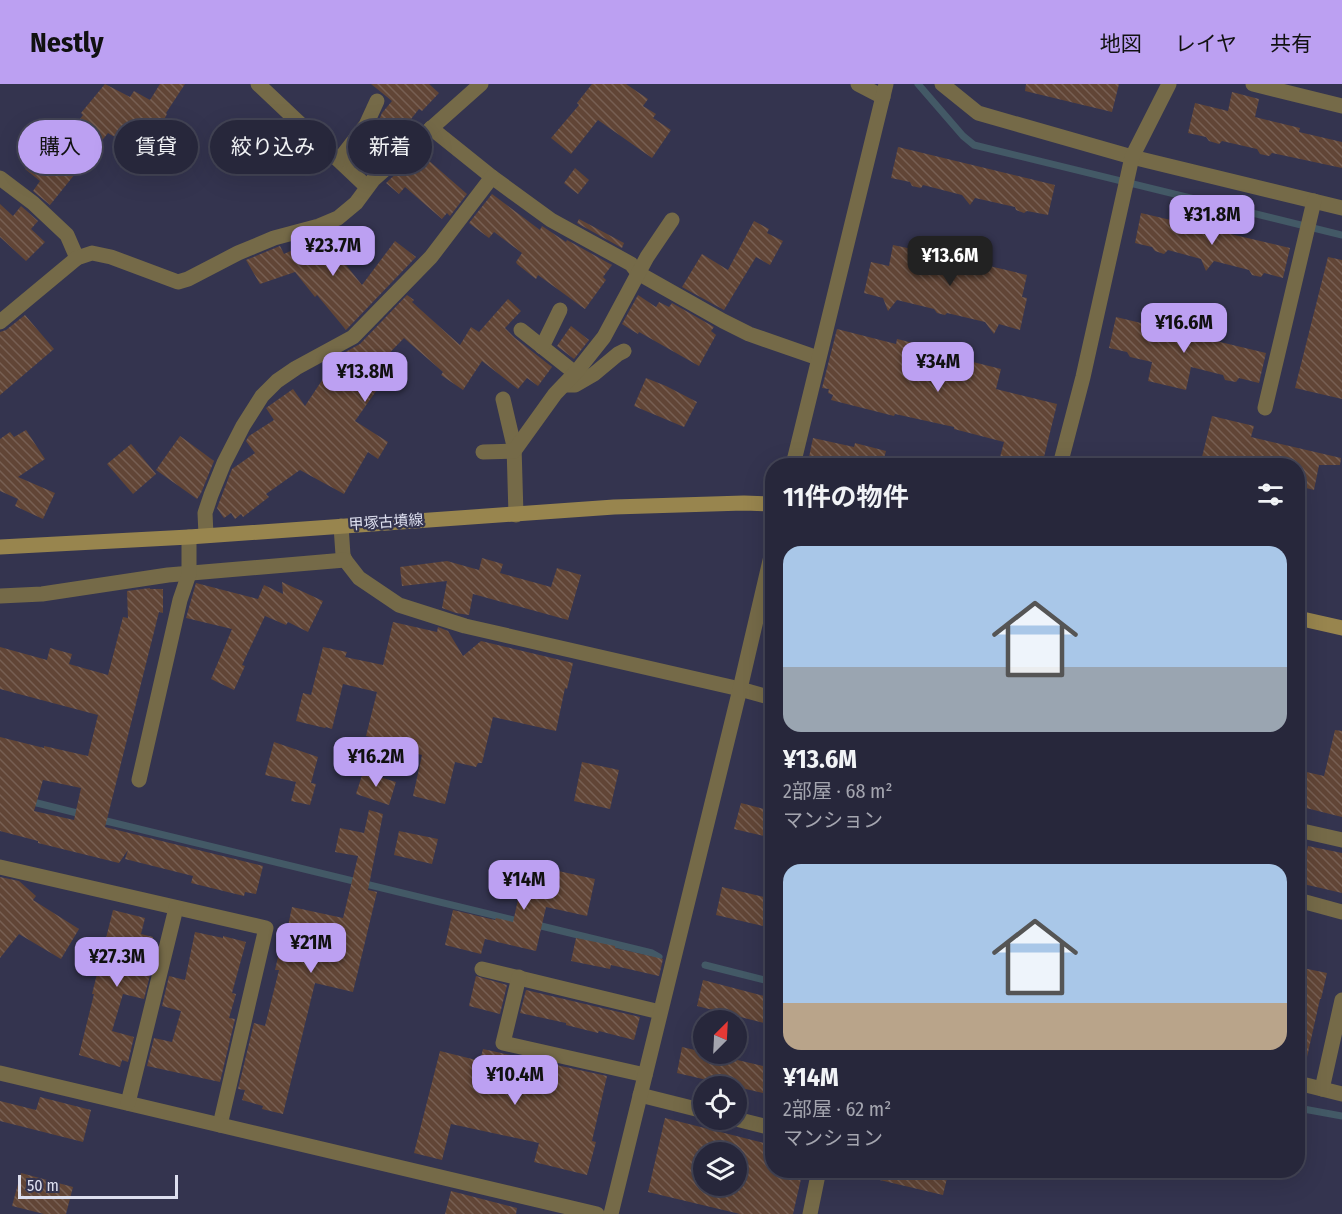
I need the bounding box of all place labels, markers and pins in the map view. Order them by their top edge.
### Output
pin: ¥31.8M [1163,195,1261,246]
pin: ¥23.7M [284,226,382,277]
pin: ¥13.6M [901,236,999,287]
pin: ¥16.6M [1135,303,1233,354]
pin: ¥34M [902,342,974,393]
pin: ¥13.8M [316,352,414,403]
pin: ¥16.2M [327,737,425,788]
pin: ¥14M [488,860,560,911]
pin: ¥21M [275,923,347,974]
pin: ¥27.3M [68,937,166,988]
pin: ¥10.4M [466,1055,564,1106]

